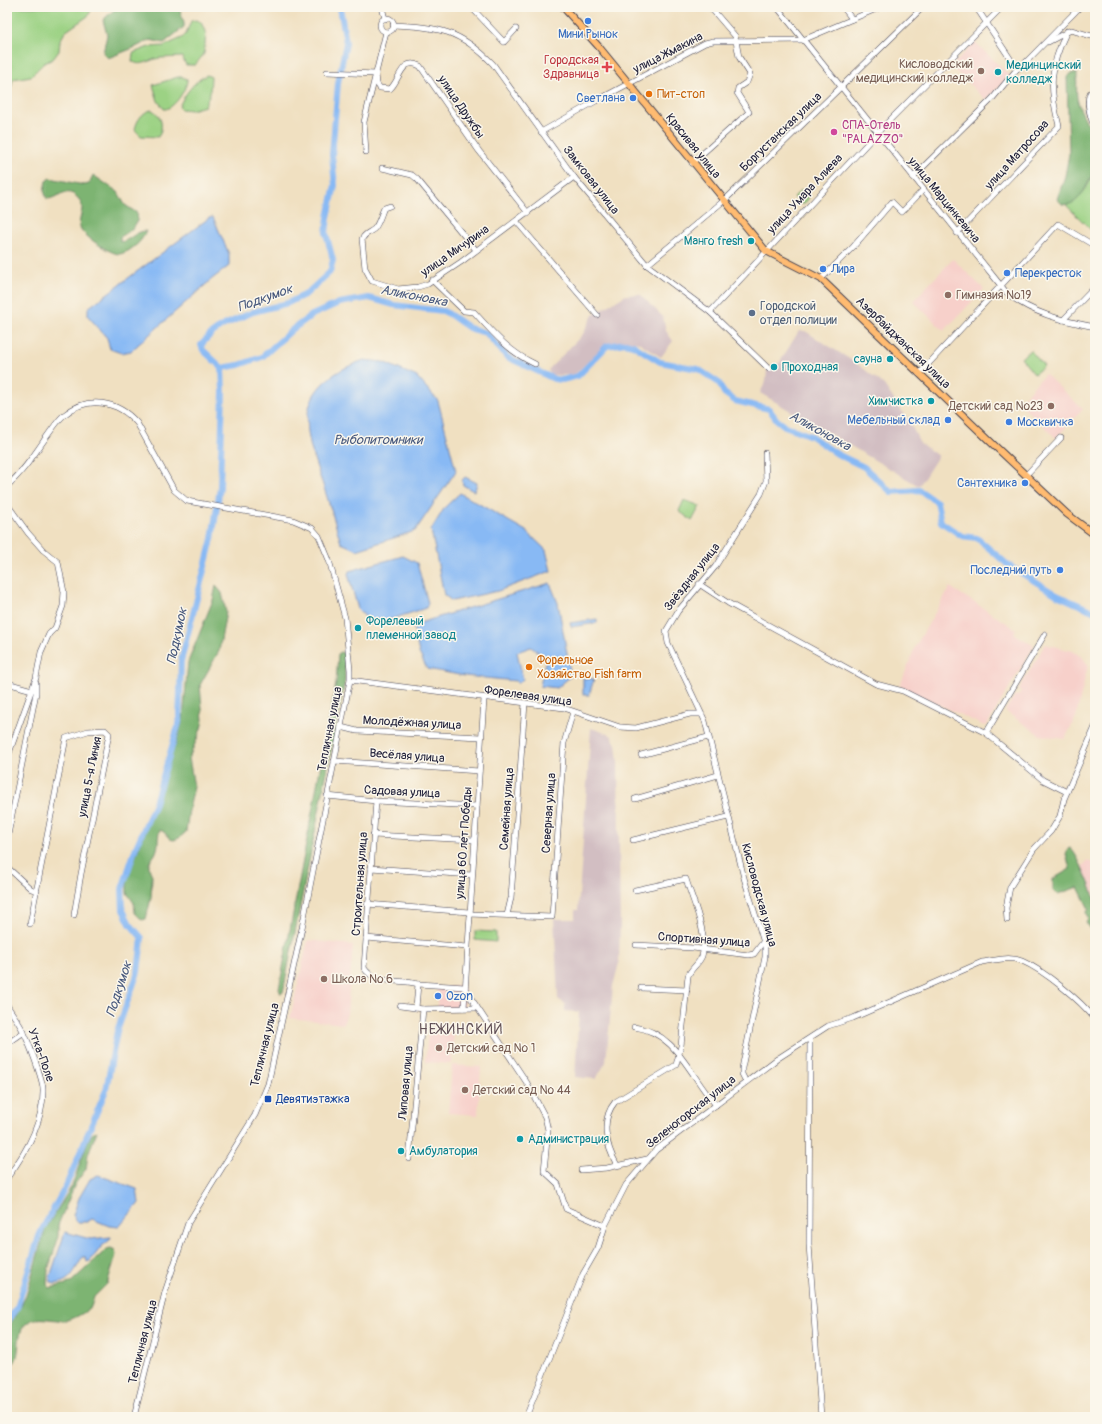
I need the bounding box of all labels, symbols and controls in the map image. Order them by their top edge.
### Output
marker: Мини Рынок [583,16,593,26]
place label: Мини Рынок [558,27,618,42]
street label: улица Жмакина [630,29,706,77]
place label: Городская Здравница [543,53,599,82]
place label: Кисловодский медицинский колледж [856,57,973,86]
place label: Мединцинский колледж [1006,58,1082,87]
marker: Городская Здравница [602,62,612,72]
marker: Кисловодский медицинский колледж [976,66,986,76]
marker: Мединцинский колледж [993,67,1003,77]
street label: улица Дружбы [434,72,488,142]
place label: Пит-стоп [657,87,705,102]
marker: Пит-стоп [644,89,654,99]
street label: Боргустанская улица [737,89,825,175]
place label: Светлана [576,91,625,106]
marker: Светлана [628,93,638,103]
street label: Красивая улица [662,111,724,182]
street label: улица Матросова [981,117,1053,194]
place label: СПА-Отель "PALAZZO" [842,118,903,147]
marker: СПА-Отель "PALAZZO" [829,127,839,137]
street label: Замковая улица [560,143,623,218]
street label: улица Умара Алиева [763,151,846,238]
street label: улица Марцинкевича [904,153,984,246]
street label: улица Мичурина [417,222,492,281]
place label: Манго fresh [684,234,743,249]
marker: Манго fresh [746,236,756,246]
place label: Лира [830,262,855,277]
marker: Лира [818,264,828,274]
place label: Перекресток [1015,266,1082,281]
marker: Перекресток [1002,268,1012,278]
water label: Подкумок [235,280,296,315]
water label: Аликоновка [379,282,450,310]
place label: Гимназия №19 [956,288,1031,303]
marker: Гимназия №19 [943,290,953,300]
street label: Азербайджанская улица [853,294,954,392]
place label: Городской отдел полиции [760,299,838,328]
marker: Городской отдел полиции [747,308,757,318]
place label: сауна [854,352,882,367]
marker: сауна [885,354,895,364]
place label: Проходная [782,360,839,375]
marker: Проходная [769,362,779,372]
place label: Химчистка [868,394,923,409]
marker: Химчистка [926,396,936,406]
place label: Детский сад №23 [948,399,1043,414]
marker: Детский сад №23 [1046,401,1056,411]
water label: Аликоновка [787,408,854,455]
place label: Мебельный склад [847,413,941,428]
marker: Мебельный склад [943,415,953,425]
place label: Москвичка [1017,415,1074,430]
marker: Москвичка [1004,417,1014,427]
water label: Рыбопитомники [334,432,424,448]
place label: Сантехника [957,476,1017,491]
marker: Сантехника [1020,478,1030,488]
street label: Звёздная улица [661,540,723,614]
place label: Последний путь [970,563,1052,578]
marker: Последний путь [1055,565,1065,575]
water label: Подкумок [163,605,191,666]
place label: Форелевый племенной завод [366,614,457,643]
marker: Форелевый племенной завод [353,623,363,633]
place label: Форельное Хозяйство Fish farm [537,653,642,682]
marker: Форельное Хозяйство Fish farm [524,662,534,672]
street label: Форелевая улица [483,682,573,710]
street label: Тепличная улица [314,685,346,773]
street label: Молодёжная улица [362,713,462,733]
street label: улица 5-я Линия [75,735,105,820]
street label: Весёлая улица [369,746,445,766]
street label: Семейная улица [497,767,517,851]
street label: Северная улица [539,772,559,854]
street label: Садовая улица [364,783,441,802]
street label: улица 60 лет Победы [453,786,475,901]
street label: Строительная улица [349,831,371,937]
street label: Кисловодская улица [738,842,780,949]
street label: Спортивная улица [657,929,751,951]
water label: Подкумок [103,958,136,1019]
place label: Школа № 6 [332,972,393,987]
marker: Школа № 6 [319,974,329,984]
place label: Ozon [446,989,473,1004]
marker: Ozon [433,991,443,1001]
street label: Тепличная улица [247,1001,283,1089]
district label: НЕЖИНСКИЙ [419,1021,503,1038]
street label: Утка-Поле [24,1026,58,1084]
place label: Детский сад № 1 [446,1041,535,1056]
marker: Детский сад № 1 [434,1043,444,1053]
street label: Липовая улица [395,1045,417,1122]
street label: Зеленогорская улица [643,1072,739,1152]
place label: Детский сад № 44 [472,1083,571,1098]
marker: Детский сад № 44 [460,1085,470,1095]
place label: Девятиэтажка [275,1092,350,1107]
marker: Девятиэтажка [263,1094,273,1104]
place label: Администрация [528,1132,610,1147]
marker: Администрация [515,1134,525,1144]
place label: Амбулатория [409,1144,478,1159]
marker: Амбулатория [396,1146,406,1156]
street label: Тепличная улица [125,1298,161,1386]

